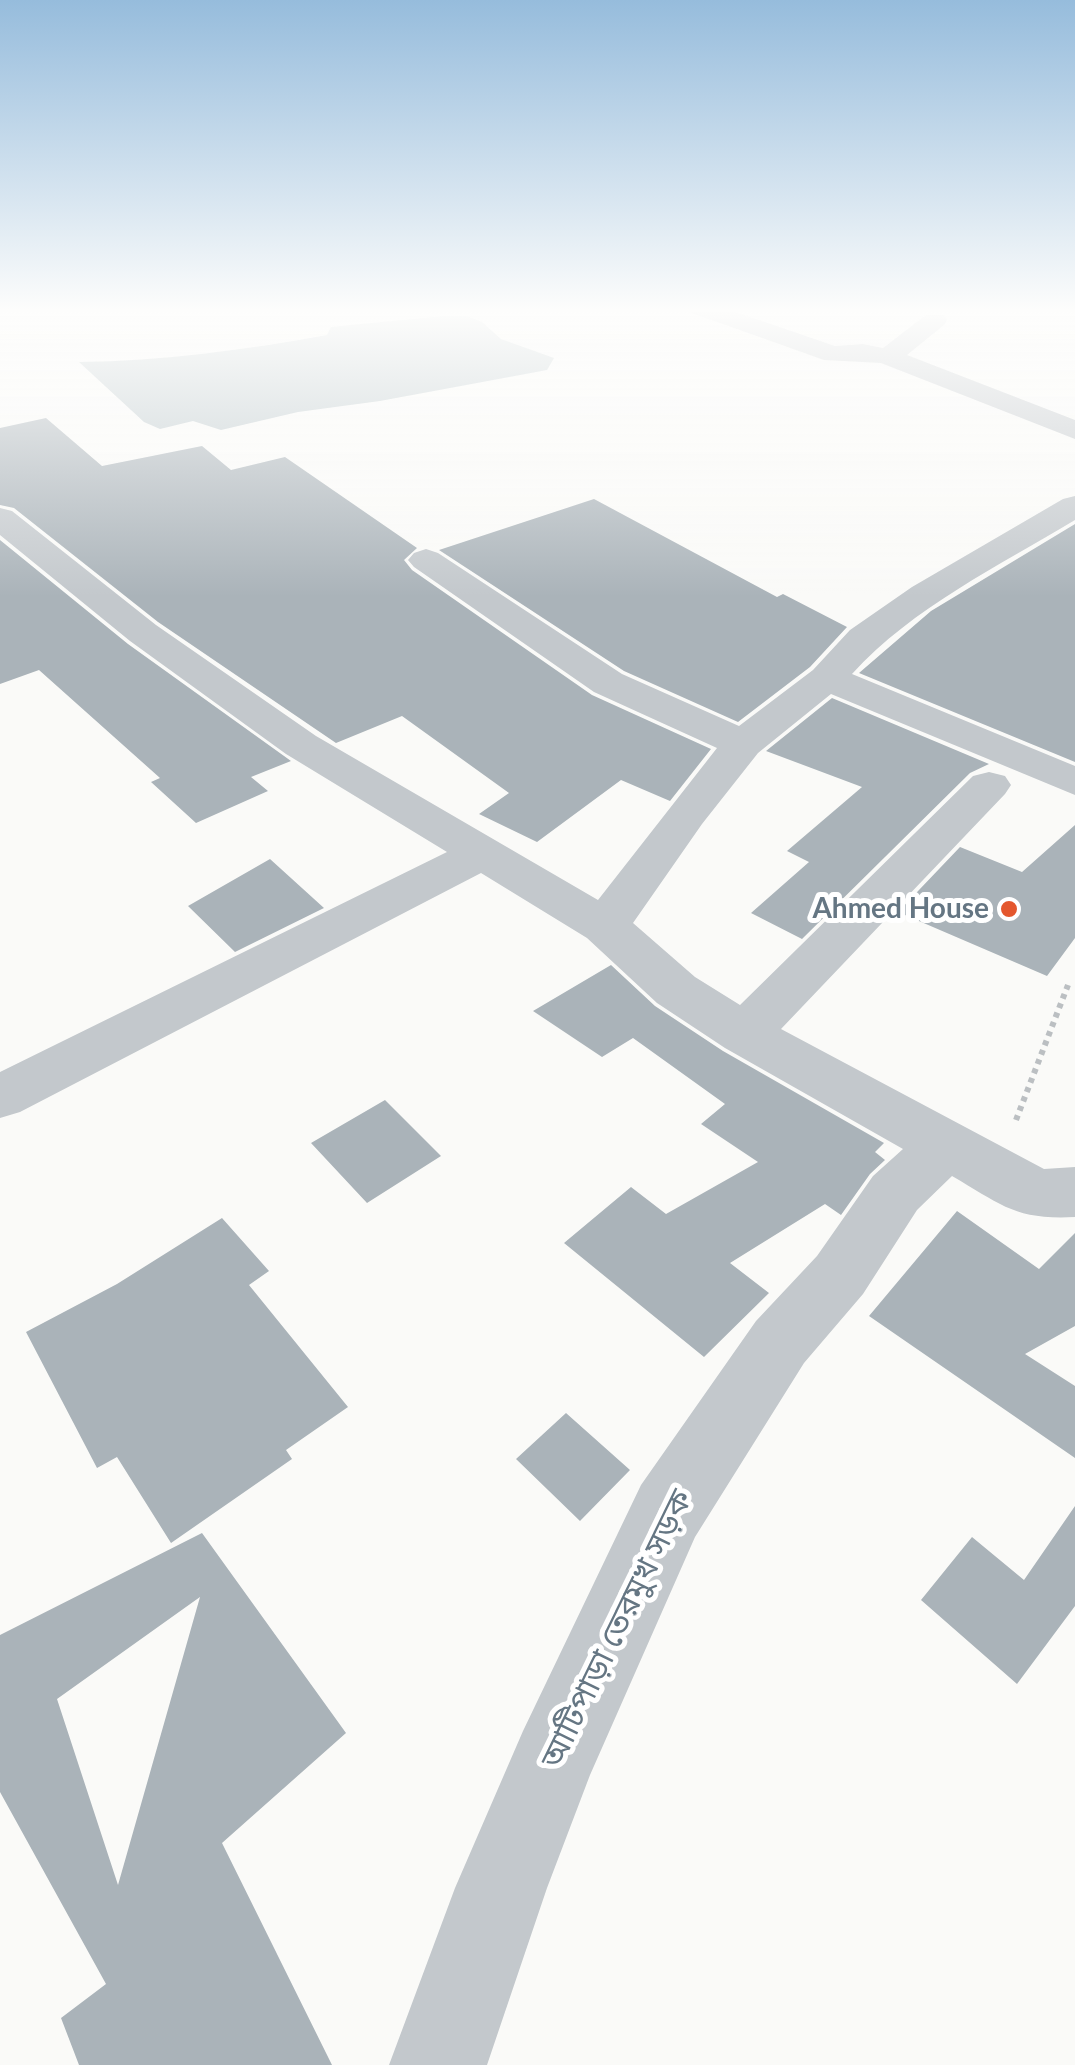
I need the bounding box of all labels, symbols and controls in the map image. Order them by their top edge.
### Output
place label: Ahmed House [812,892,989,926]
marker: Ahmed House [998,898,1020,920]
street label: আটিপাড়া তেরমুখ সড়ক [533,1484,701,1774]

